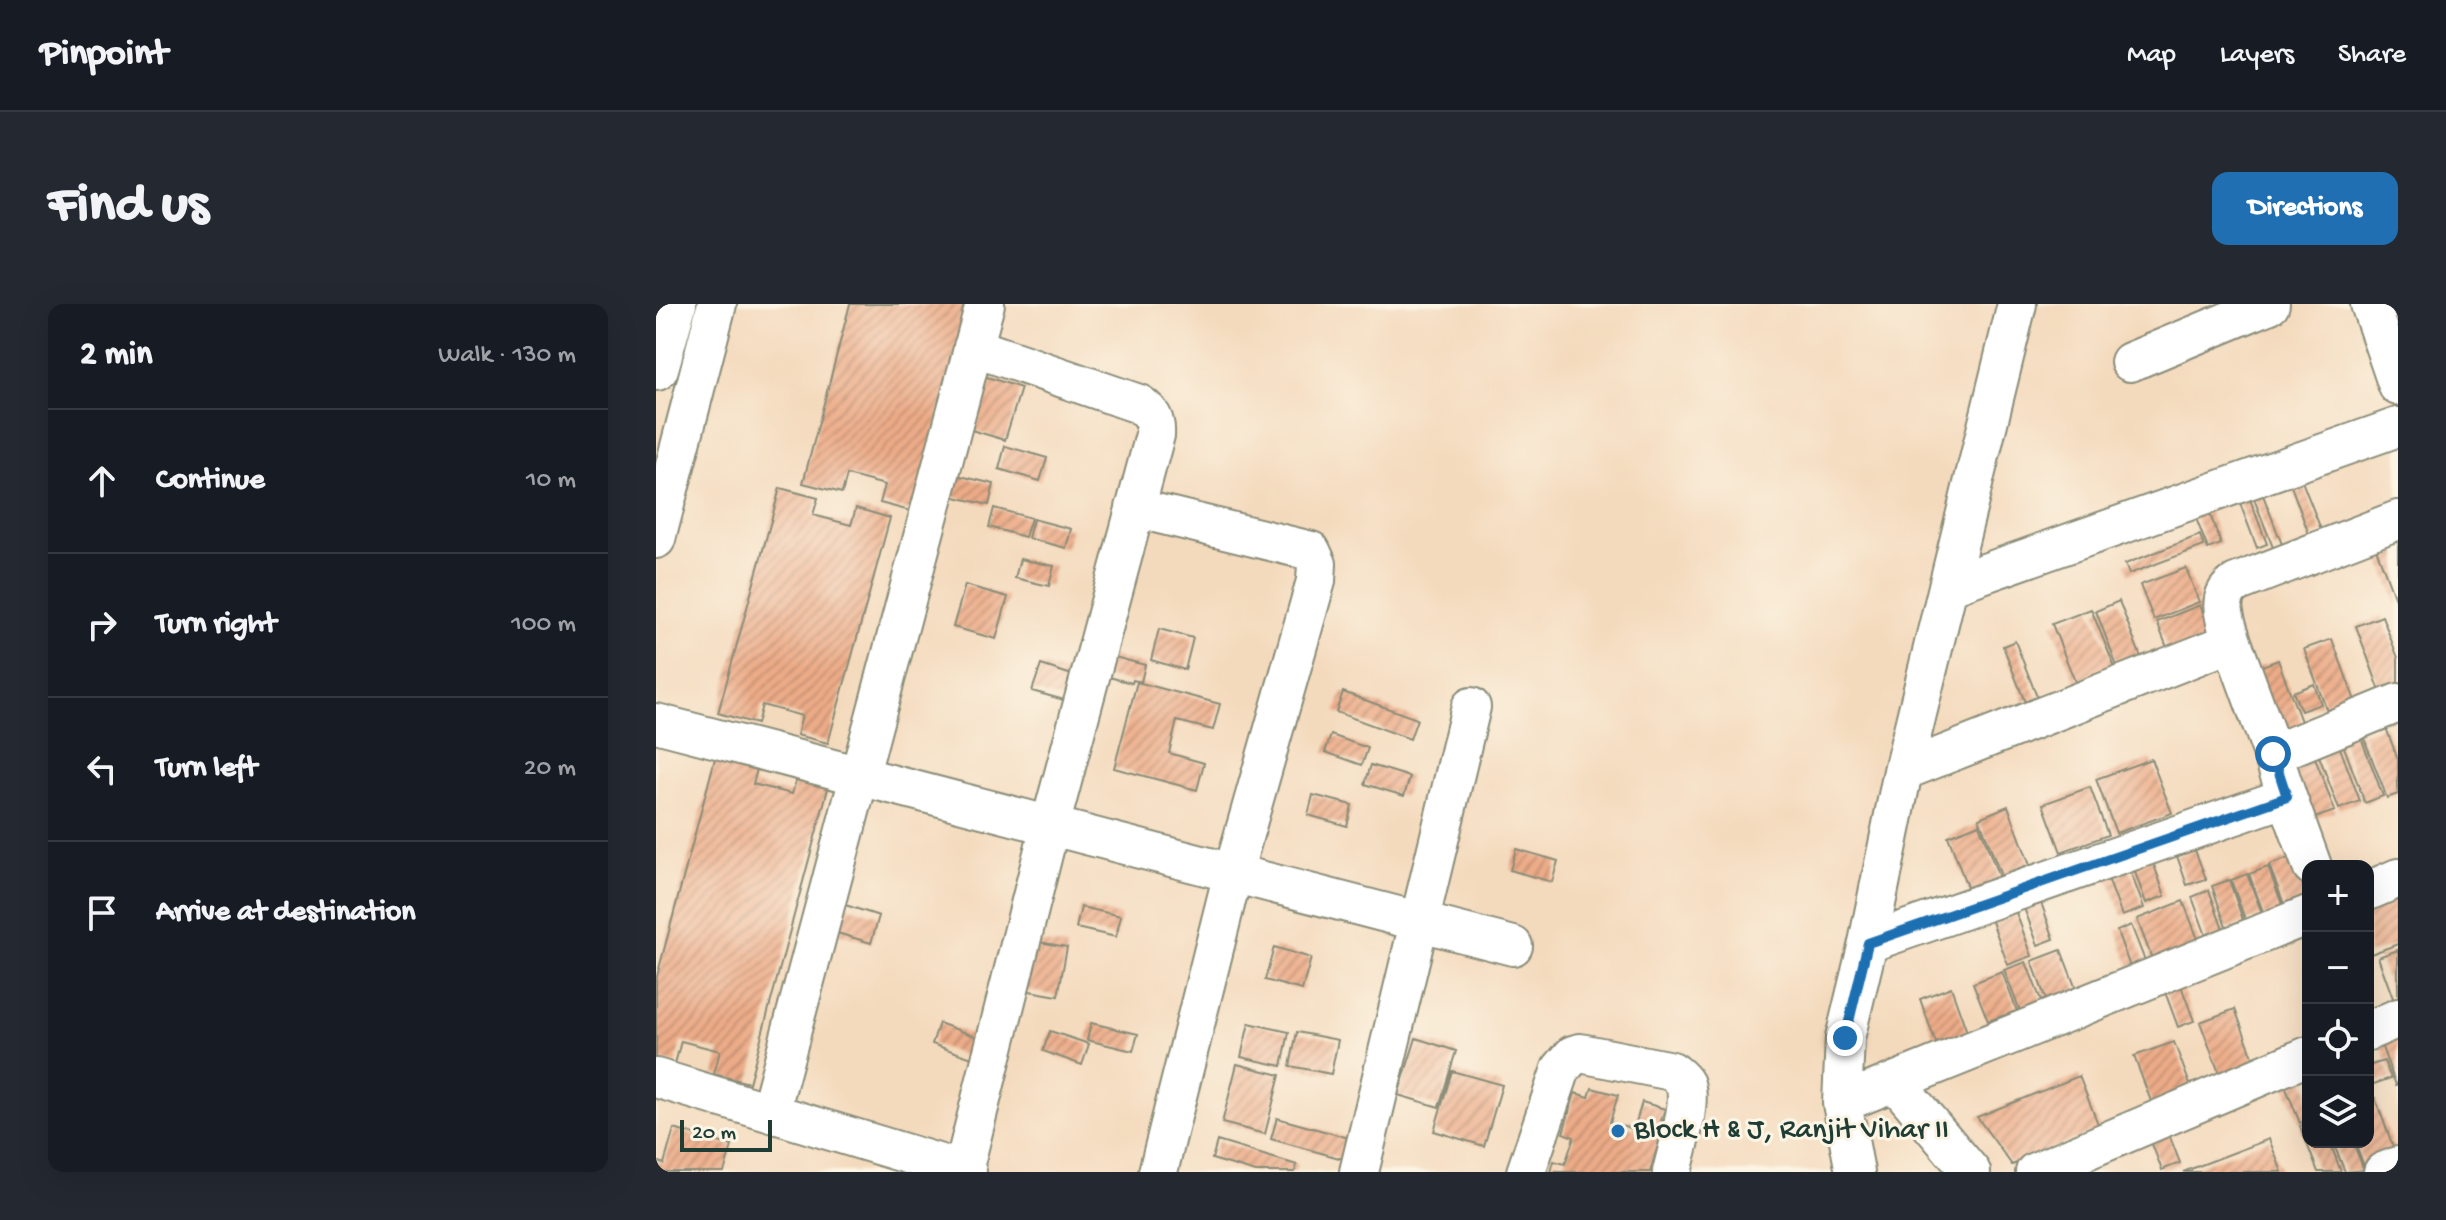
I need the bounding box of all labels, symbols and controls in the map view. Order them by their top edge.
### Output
text: Pinpoint [40,33,168,77]
text: Map [2127,39,2176,72]
text: Layers [2220,39,2294,72]
text: Share [2338,39,2406,72]
button: Directions [2212,172,2398,245]
text: Find us [48,175,208,241]
text: 2 min [80,336,152,376]
text: Walk · 130 m [438,341,576,372]
icon: ahead [80,459,124,503]
text: Continue [156,464,265,499]
text: 10 m [526,466,576,497]
icon: right [80,603,124,647]
text: Turn right [156,608,276,643]
text: 100 m [511,610,576,641]
route start [2255,736,2291,772]
icon: left [80,747,124,791]
text: Turn left [156,752,257,787]
text: 20 m [524,754,576,785]
map controls [2302,860,2374,1148]
button: + [2302,860,2374,932]
icon: arrive [80,891,124,935]
text: Arrive at destination [156,896,416,931]
button: − [2302,932,2374,1004]
button: locate [2302,1004,2374,1076]
route end [1827,1020,1863,1056]
button: layers [2302,1076,2374,1148]
place label: Block H & J, Ranjit Vihar II [1633,1114,1949,1149]
scale bar [680,1116,772,1152]
text: 20 m [692,1121,736,1147]
marker: Block H & J, Ranjit Vihar II [1609,1122,1627,1140]

